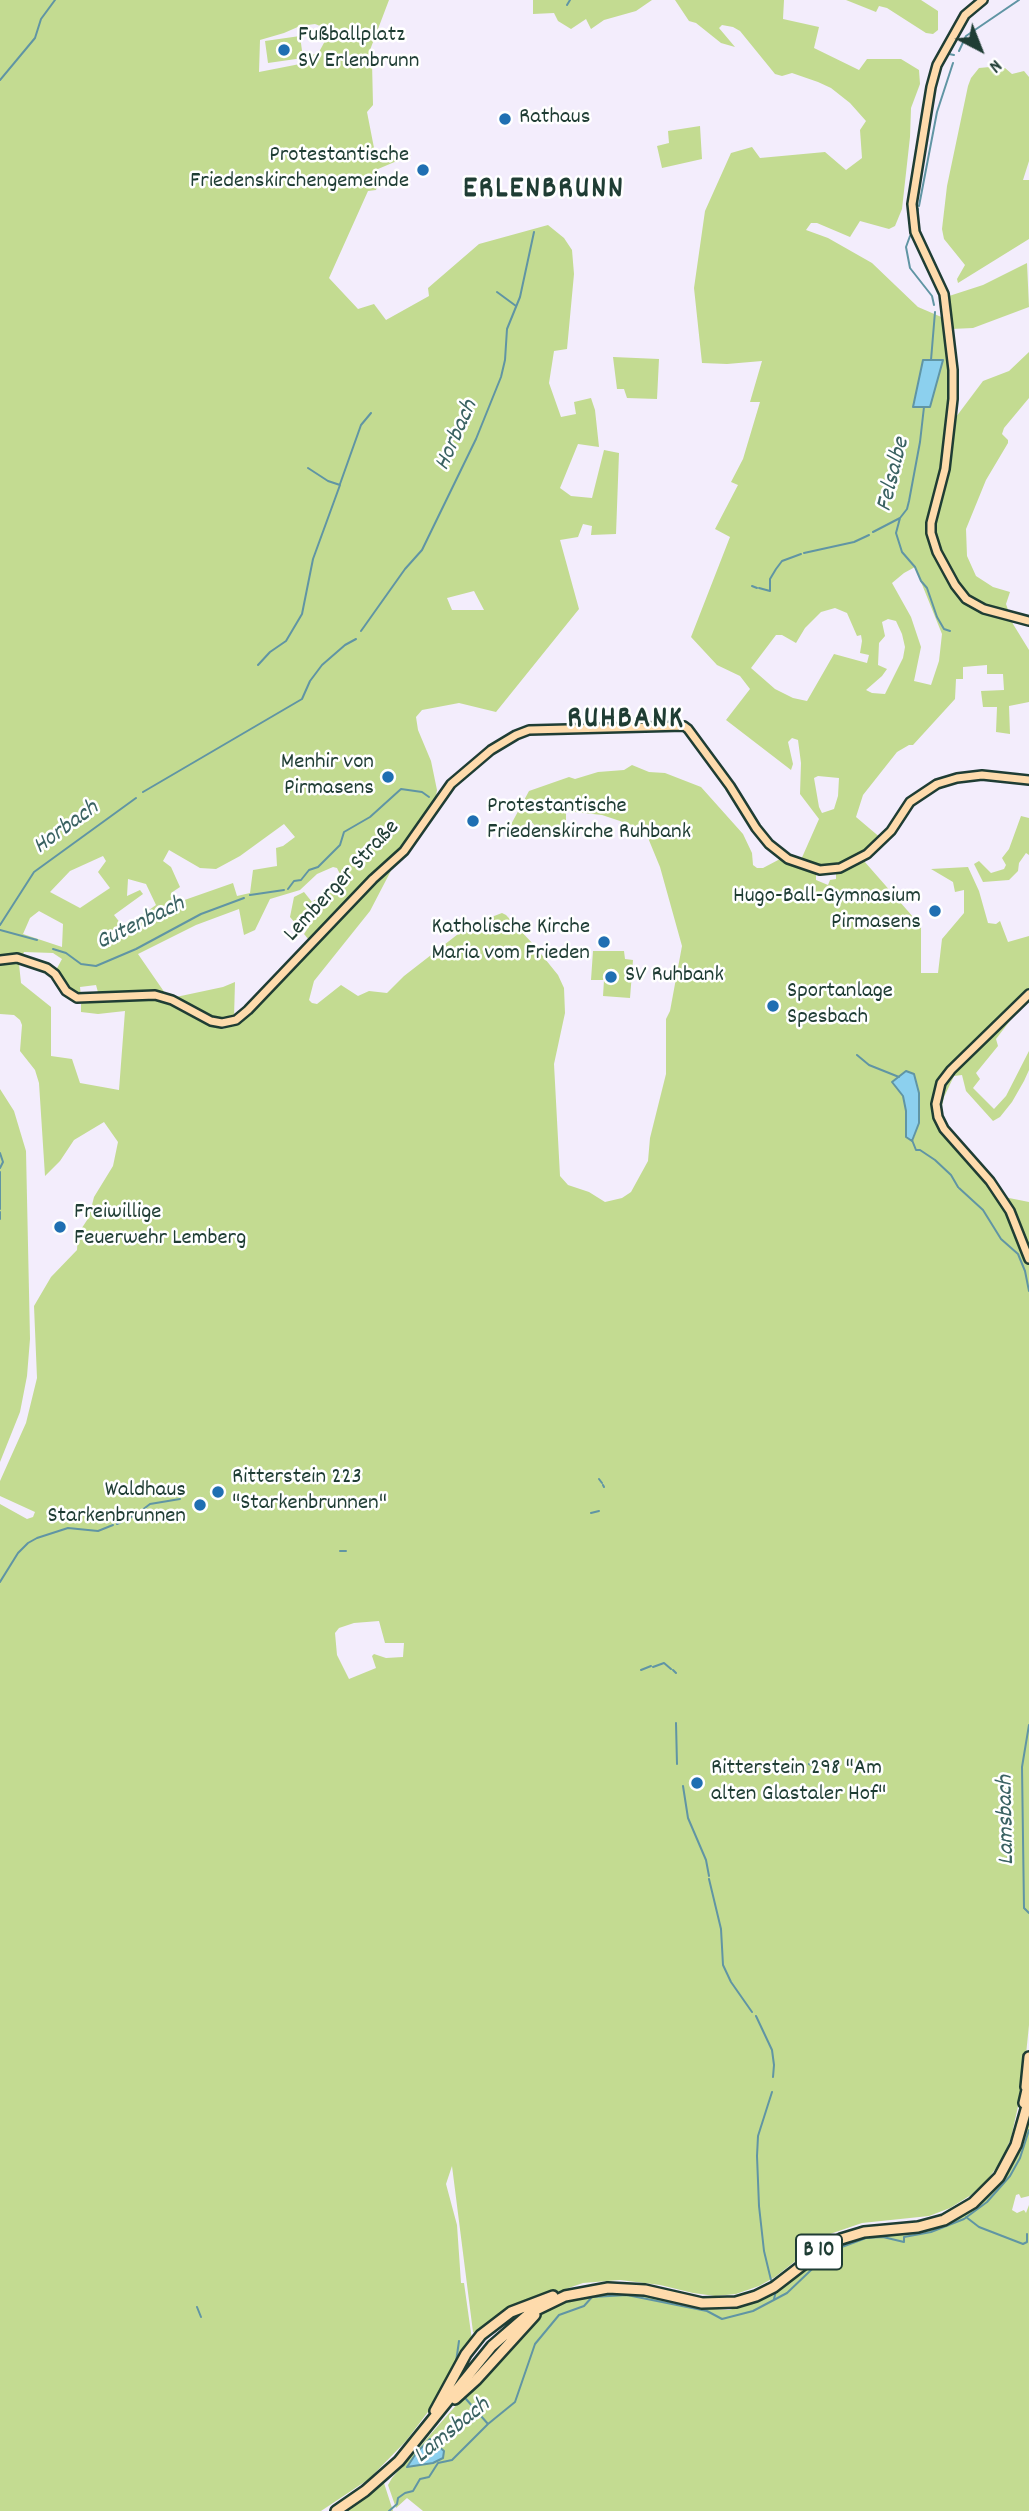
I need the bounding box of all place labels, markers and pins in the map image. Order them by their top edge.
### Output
place label: Fußballplatz SV Erlenbrunn [298,23,419,77]
marker: Fußballplatz SV Erlenbrunn [276,42,292,58]
place label: Rathaus [519,105,590,133]
marker: Rathaus [497,111,513,127]
place label: Protestantische Friedenskirchengemeinde [190,143,409,197]
marker: Protestantische Friedenskirchengemeinde [415,162,431,178]
place label: Menhir von Pirmasens [281,750,374,804]
marker: Menhir von Pirmasens [380,769,396,785]
place label: Protestantische Friedenskirche Ruhbank [487,794,691,848]
marker: Protestantische Friedenskirche Ruhbank [465,813,481,829]
place label: Hugo-Ball-Gymnasium Pirmasens [733,884,921,938]
marker: Hugo-Ball-Gymnasium Pirmasens [927,903,943,919]
place label: Katholische Kirche Maria vom Frieden [431,915,590,969]
marker: Katholische Kirche Maria vom Frieden [596,934,612,950]
place label: SV Ruhbank [625,963,724,991]
marker: SV Ruhbank [603,969,619,985]
place label: Sportanlage Spesbach [787,979,893,1033]
marker: Sportanlage Spesbach [765,998,781,1014]
place label: Freiwillige Feuerwehr Lemberg [74,1200,246,1254]
marker: Freiwillige Feuerwehr Lemberg [52,1219,68,1235]
place label: Ritterstein 223 "Starkenbrunnen" [232,1465,387,1519]
place label: Waldhaus Starkenbrunnen [47,1478,186,1532]
marker: Ritterstein 223 "Starkenbrunnen" [210,1484,226,1500]
marker: Waldhaus Starkenbrunnen [192,1497,208,1513]
place label: Ritterstein 298 "Am alten Glastaler Hof" [711,1756,886,1810]
marker: Ritterstein 298 "Am alten Glastaler Hof" [689,1775,705,1791]

